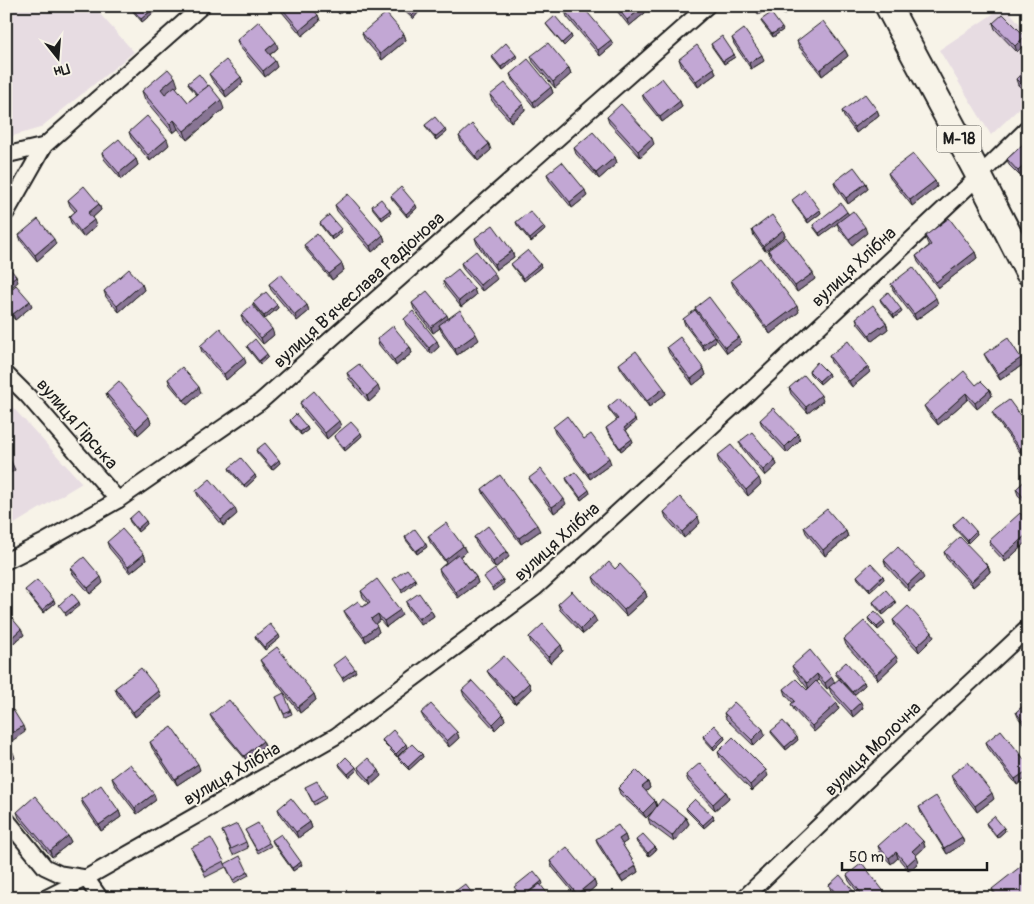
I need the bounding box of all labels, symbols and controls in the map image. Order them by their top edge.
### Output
north arrow [32,32,82,82]
text: Пн [52,60,71,80]
road number: М-18 [936,126,982,152]
street label: вулиця В'ячеслава Радіонова [269,207,449,373]
street label: вулиця Хлібна [807,222,901,312]
street label: вулиця Гірська [31,374,123,474]
street label: вулиця Хлібна [509,497,605,587]
street label: вулиця Молочна [820,697,926,801]
street label: вулиця Хлібна [180,737,284,811]
scale bar [842,839,986,871]
text: 50 m [849,848,884,867]

